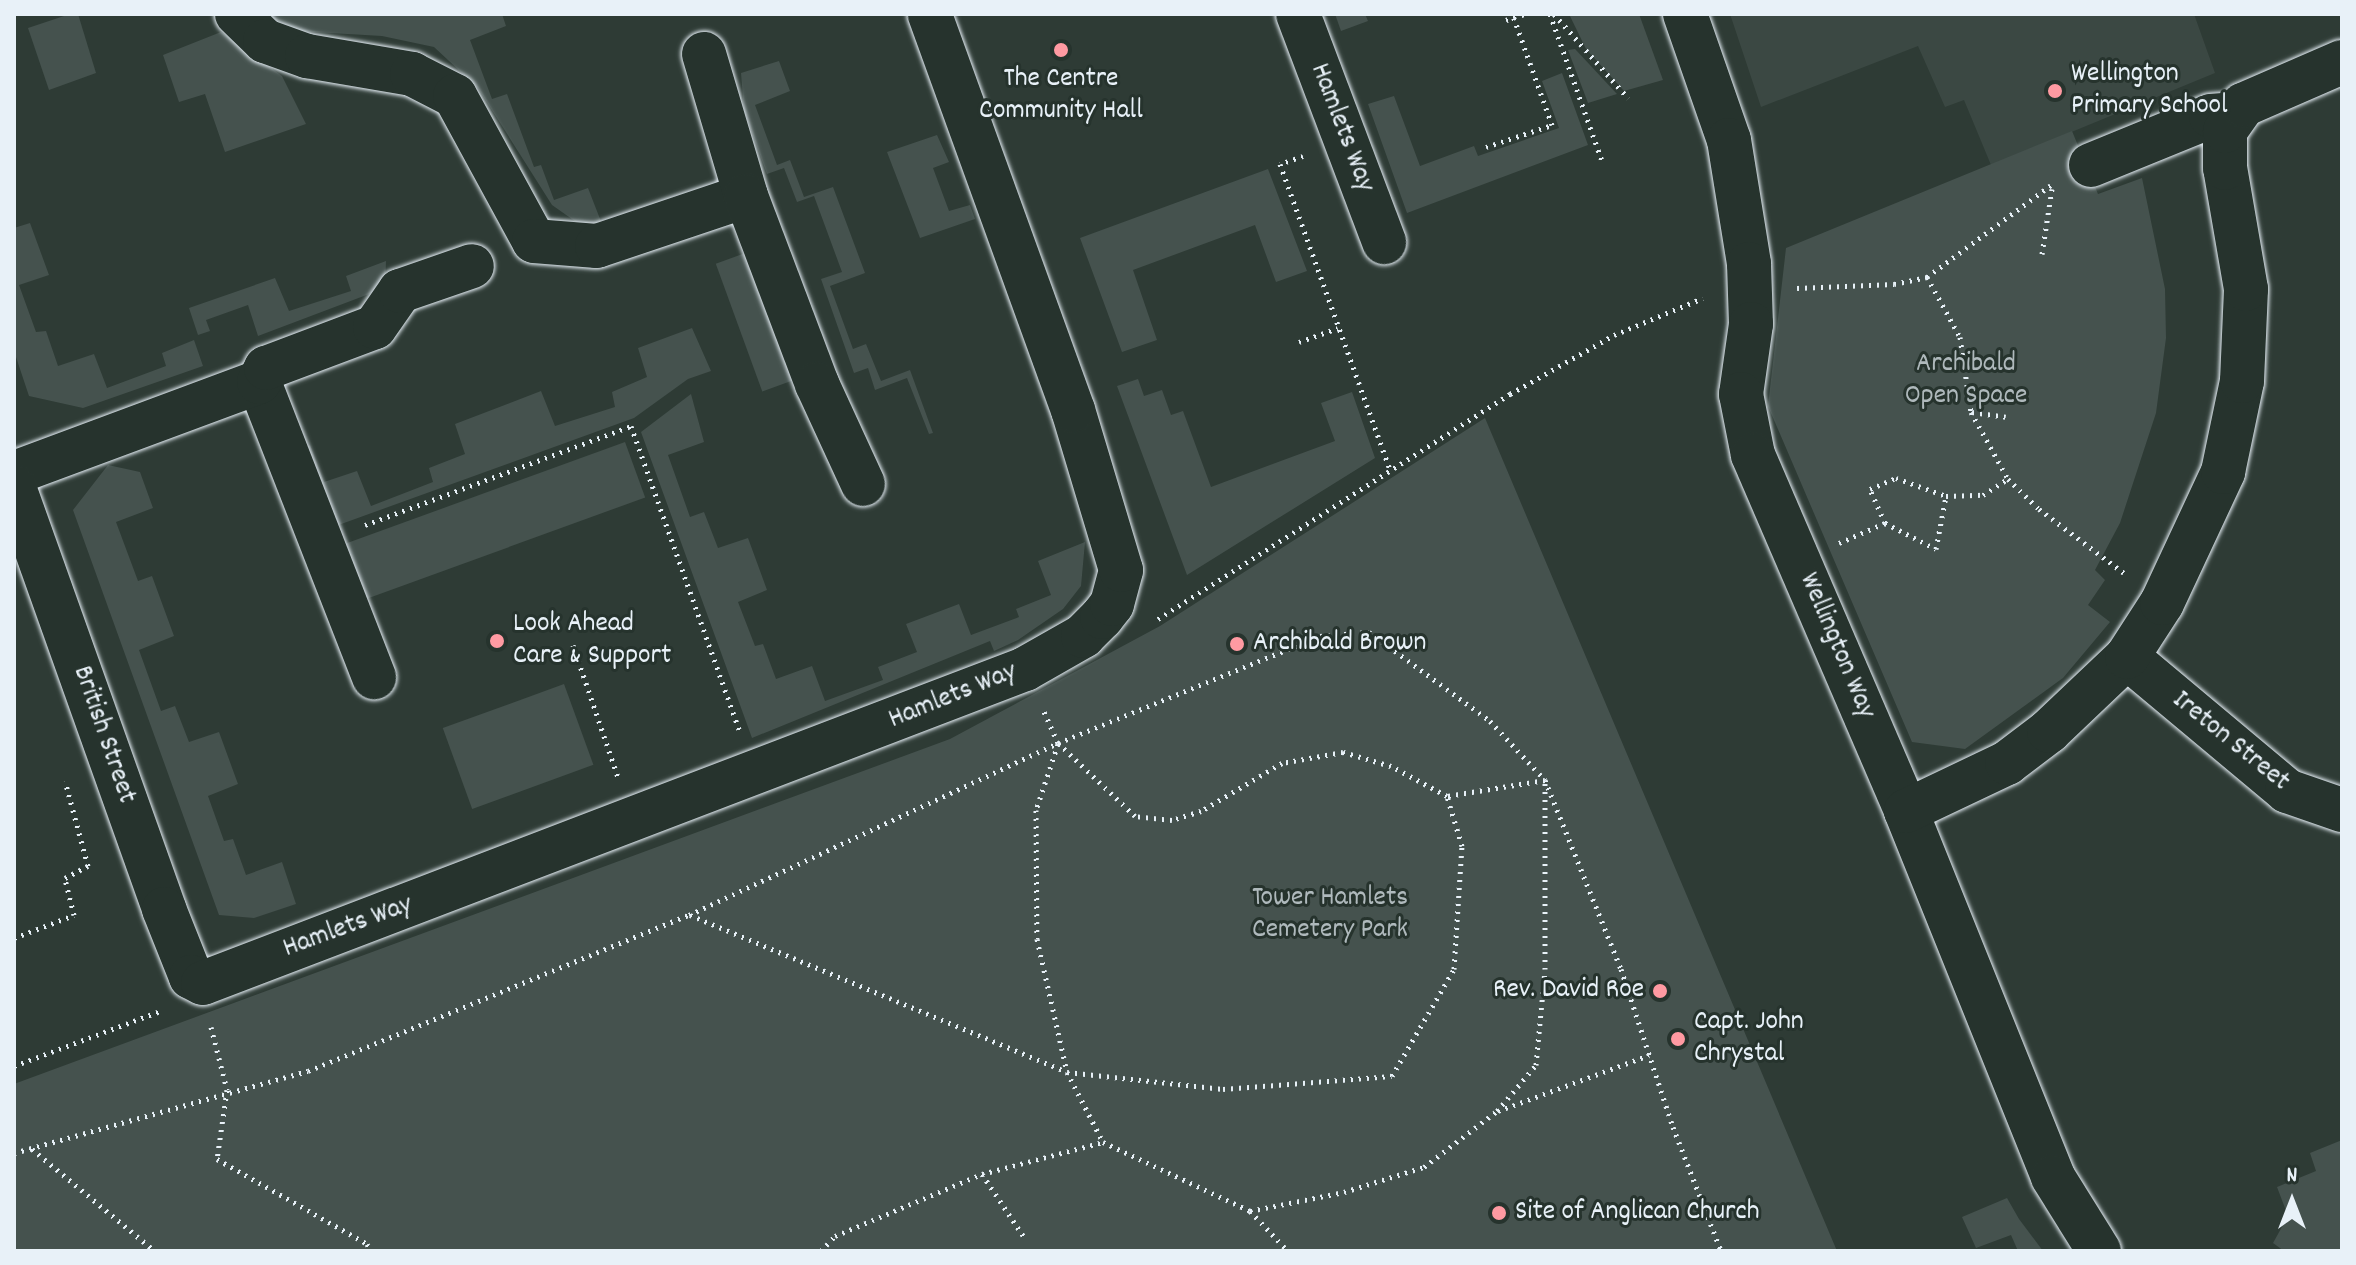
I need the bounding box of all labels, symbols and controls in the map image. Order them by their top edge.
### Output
marker: The Centre Community Hall [1052,41,1070,59]
place label: Wellington Primary School [2071,58,2228,124]
street label: Hamlets Way [1301,59,1381,197]
place label: The Centre Community Hall [979,63,1143,129]
marker: Wellington Primary School [2046,82,2064,100]
park label: Archibald Open Space [1905,348,2027,414]
street label: Wellington Way [1790,568,1882,724]
place label: Look Ahead Care & Support [513,608,671,674]
place label: Archibald Brown [1253,627,1426,661]
marker: Look Ahead Care & Support [488,632,506,650]
marker: Archibald Brown [1228,635,1246,653]
street label: Hamlets Way [884,656,1022,738]
street label: British Street [64,662,142,808]
street label: Ireton Street [2164,684,2296,800]
park label: Tower Hamlets Cemetery Park [1252,882,1408,948]
street label: Hamlets Way [279,889,417,967]
place label: Rev. David Roe [1493,974,1644,1008]
marker: Rev. David Roe [1651,982,1669,1000]
place label: Capt. John Chrystal [1694,1006,1804,1072]
marker: Capt. John Chrystal [1669,1030,1687,1048]
north arrow [2252,1161,2332,1241]
text: N [2287,1161,2297,1192]
place label: Site of Anglican Church [1515,1196,1759,1230]
marker: Site of Anglican Church [1490,1204,1508,1222]

